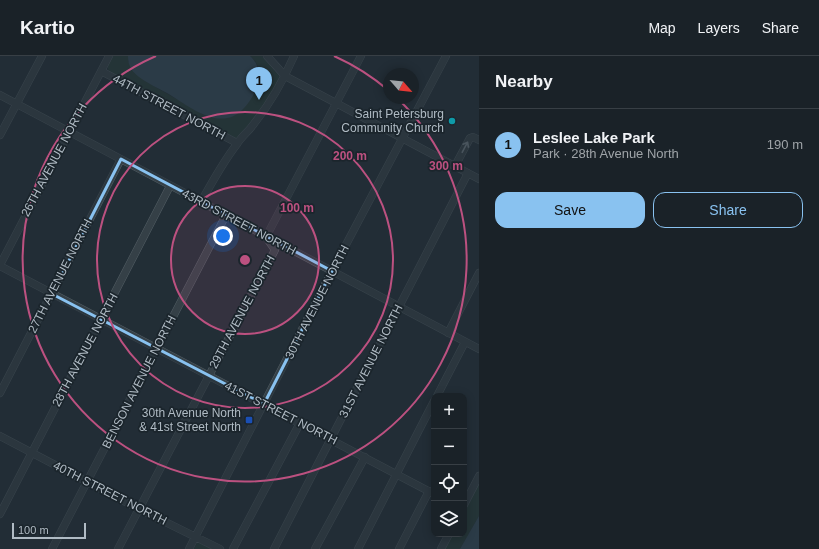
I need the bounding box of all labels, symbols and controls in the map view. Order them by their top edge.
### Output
text: Kartio [20,17,75,38]
text: Map [648,20,676,36]
text: Layers [698,20,740,36]
text: Share [762,20,799,36]
pin: 1 [246,67,272,100]
north arrow [383,68,419,104]
street label: 44TH STREET NORTH [110,71,228,143]
text: Nearby [495,72,553,91]
street label: 26TH AVENUE NORTH [18,101,90,219]
place label: Saint Petersburg Community Church [341,107,444,135]
marker: Saint Petersburg Community Church [447,116,457,126]
text: Leslee Lake Park [533,129,655,146]
text: 1 [504,137,512,152]
text: 190 m [767,137,803,152]
one-way arrow [461,142,469,154]
text: Park · 28th Avenue North [533,146,679,161]
text: 200 m [333,149,367,163]
text: 300 m [429,159,463,173]
street label: 43RD STREET NORTH [180,186,298,258]
button: Save [495,192,645,228]
button: Share [653,192,803,228]
text: 100 m [280,201,314,215]
street label: 27TH AVENUE NORTH [25,217,95,335]
your location [213,226,233,246]
street label: 30TH AVENUE NORTH [282,243,352,361]
street label: 29TH AVENUE NORTH [206,253,278,371]
centre of rings [238,253,252,267]
street label: 28TH AVENUE NORTH [49,291,121,409]
street label: 31ST AVENUE NORTH [336,302,406,420]
street label: BENSON AVENUE NORTH [99,313,179,451]
street label: 41ST STREET NORTH [222,378,340,448]
map controls [431,393,467,537]
button: + [431,393,467,429]
place label: 30th Avenue North & 41st Street North [139,406,241,434]
marker: 30th Avenue North & 41st Street North [244,415,254,425]
button: − [431,429,467,465]
street label: 40TH STREET NORTH [51,458,169,528]
button: locate [431,465,467,501]
button: layers [431,501,467,537]
scale bar [12,521,86,540]
text: 100 m [18,524,49,536]

